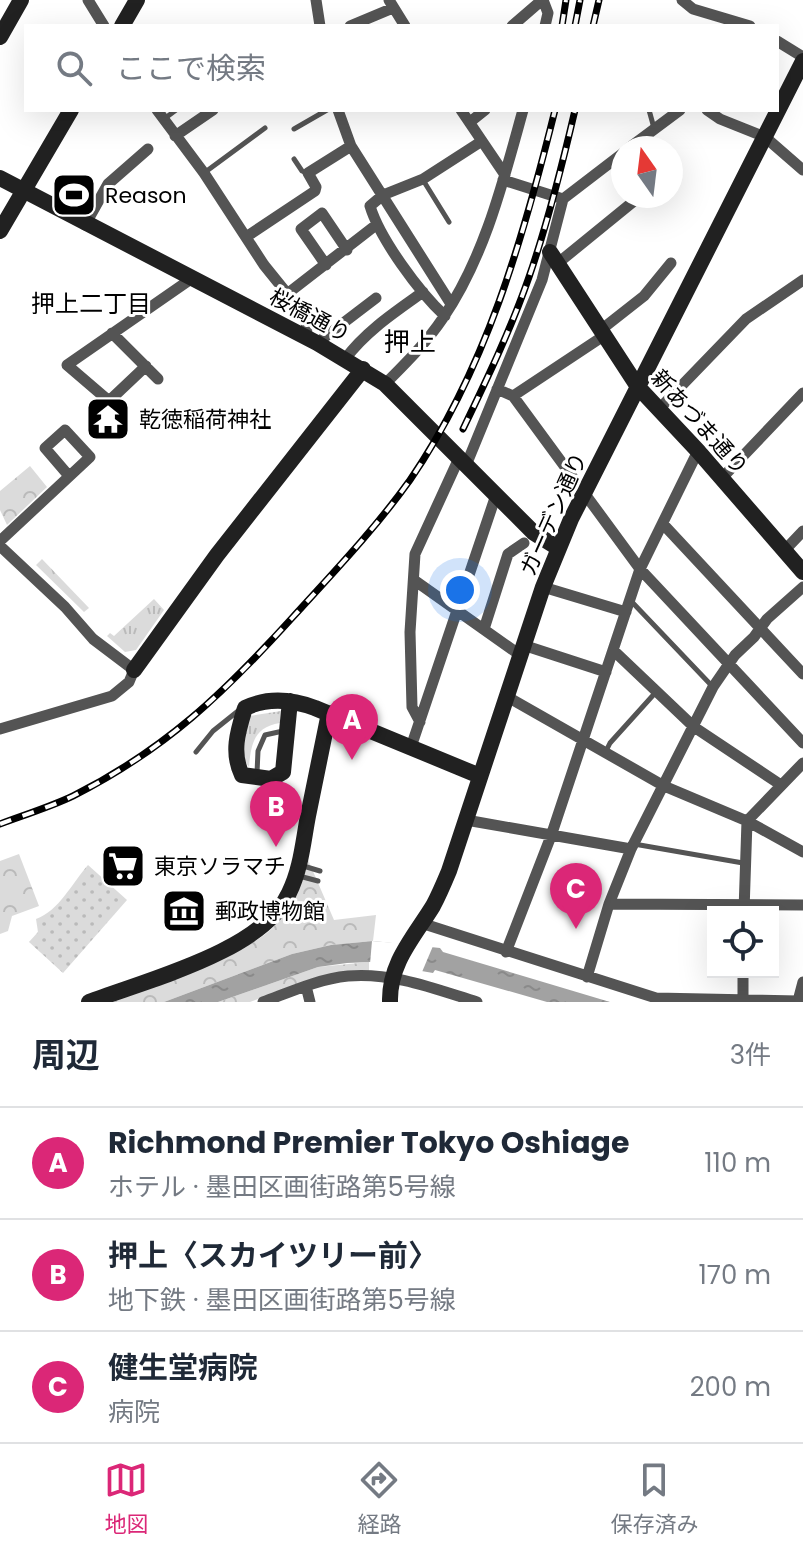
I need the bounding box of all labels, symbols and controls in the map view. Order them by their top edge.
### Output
search box [24,24,779,112]
icon: search [52,46,96,90]
text: ここで検索 [116,47,266,90]
north arrow [611,136,683,208]
sports icon: Reason [50,171,98,219]
place label: Reason [105,180,187,211]
street label: 桜橋通り [264,281,356,350]
district label: 押上二丁目 [31,287,151,320]
district label: 押上 [384,324,436,360]
street label: 新あづま通り [644,363,755,482]
temple icon: 乾徳稲荷神社 [84,395,132,443]
place label: 乾徳稲荷神社 [139,404,271,435]
street label: ガーデン通り [512,448,594,581]
your location [440,570,480,610]
pin: A [326,694,378,760]
pin: B [250,781,302,847]
supermarket icon: 東京ソラマチ [99,842,147,890]
place label: 東京ソラマチ [154,851,286,882]
pin: C [550,863,602,929]
museum icon: 郵政博物館 [160,887,208,935]
place label: 郵政博物館 [215,896,325,927]
map controls [707,906,779,978]
button: locate [707,906,779,978]
text: 周辺 [32,1031,100,1079]
text: 3件 [730,1037,771,1073]
text: Richmond Premier Tokyo Oshiage [108,1121,629,1164]
text: A [48,1145,68,1181]
text: 110 m [704,1145,771,1181]
text: ホテル · 墨田区画街路第5号線 [108,1169,456,1205]
text: 押上〈スカイツリー前〉 [108,1234,438,1277]
text: B [49,1257,67,1293]
text: 170 m [698,1257,771,1293]
text: 地下鉄 · 墨田区画街路第5号線 [108,1282,456,1318]
text: 健生堂病院 [108,1346,258,1389]
text: C [48,1369,68,1405]
text: 200 m [690,1369,771,1405]
text: 病院 [108,1394,160,1430]
tab: 地図 [104,1458,149,1541]
tab: 経路 [357,1458,402,1541]
tab: 保存済み [610,1458,699,1541]

